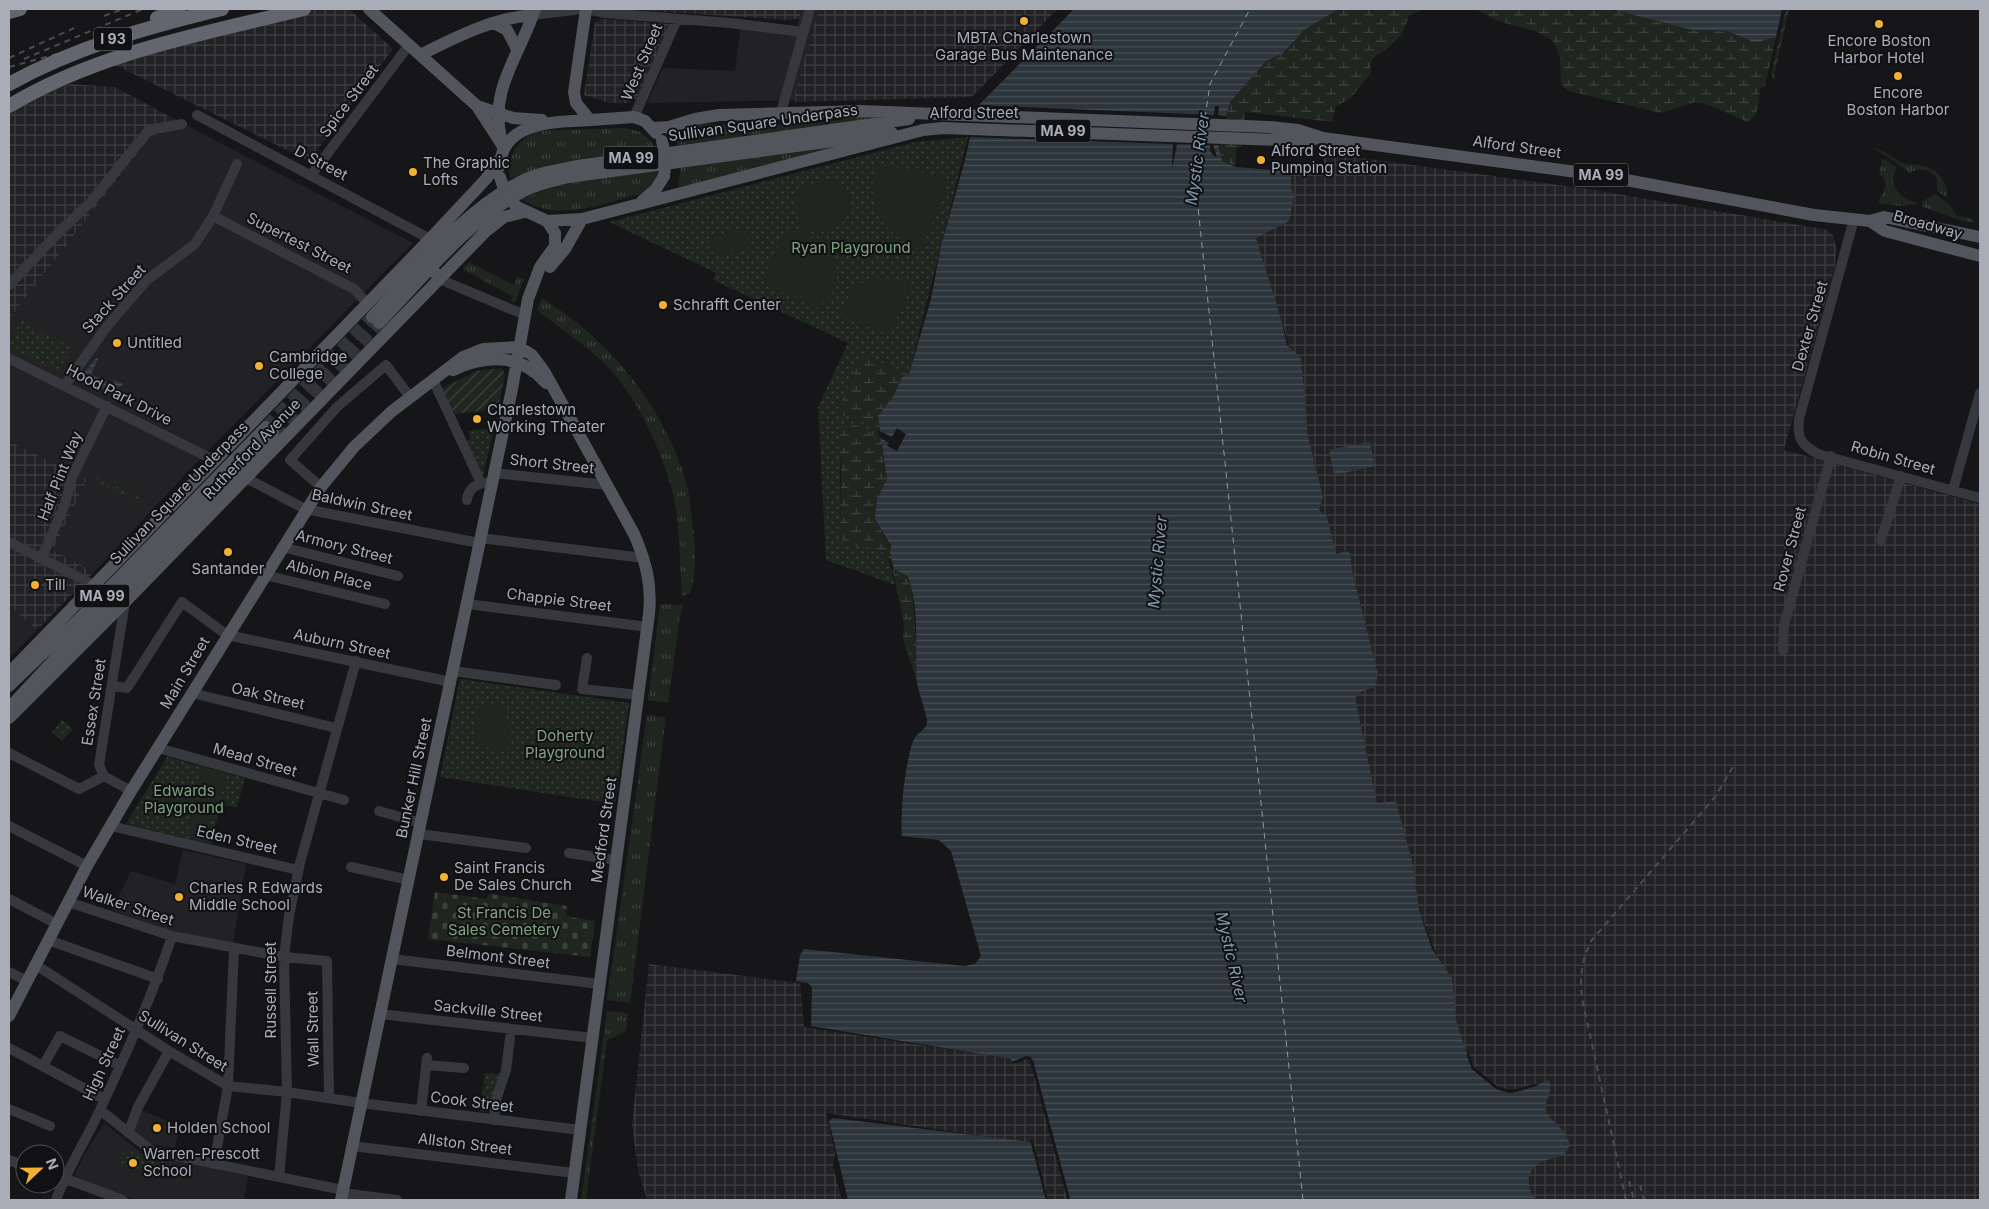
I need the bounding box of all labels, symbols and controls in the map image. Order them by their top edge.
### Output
marker: MBTA Charlestown Garage Bus Maintenance [1018,15,1030,27]
marker: Encore Boston Harbor Hotel [1873,18,1885,30]
street label: West Street [617,20,666,103]
road number: I 93 [94,28,132,50]
place label: MBTA Charlestown Garage Bus Maintenance [935,28,1113,64]
place label: Encore Boston Harbor Hotel [1827,31,1931,67]
street label: Spice Street [315,60,382,141]
marker: Encore Boston Harbor [1892,70,1904,82]
place label: Encore Boston Harbor [1847,83,1950,119]
street label: Sullivan Square Underpass [667,100,859,145]
street label: Alford Street [929,103,1019,122]
water label: Mystic River [1181,111,1213,206]
road number: MA 99 [1036,120,1090,142]
street label: Alford Street [1472,131,1563,162]
street label: D Street [291,141,351,184]
place label: Alford Street Pumping Station [1271,141,1387,177]
road number: MA 99 [604,146,658,170]
place label: The Graphic Lofts [423,153,510,189]
marker: Alford Street Pumping Station [1255,154,1267,166]
road number: MA 99 [1574,164,1628,186]
marker: The Graphic Lofts [407,166,419,178]
street label: Broadway [1891,206,1965,244]
street label: Supertest Street [244,208,355,277]
park label: Ryan Playground [791,238,911,257]
street label: Stack Street [78,260,150,337]
street label: Dexter Street [1788,278,1832,373]
place label: Schrafft Center [673,295,781,314]
marker: Schrafft Center [657,299,669,311]
place label: Untitled [127,333,182,352]
marker: Untitled [111,337,123,349]
place label: Cambridge College [269,347,347,383]
street label: Hood Park Drive [63,360,175,429]
marker: Cambridge College [253,360,265,372]
street label: Rutherford Avenue [199,394,305,503]
place label: Charlestown Working Theater [487,400,605,436]
marker: Charlestown Working Theater [471,413,483,425]
street label: Sullivan Square Underpass [105,417,252,568]
street label: Half Pint Way [33,428,86,523]
street label: Robin Street [1849,436,1937,479]
street label: Short Street [509,450,595,477]
street label: Baldwin Street [310,485,414,524]
street label: Rover Street [1769,504,1810,593]
water label: Mystic River [1143,514,1171,609]
street label: Armory Street [294,525,395,568]
marker: Santander [222,546,234,558]
street label: Albion Place [284,555,374,594]
place label: Santander [192,559,265,578]
place label: Till [45,575,66,594]
marker: Till [29,579,41,591]
road number: MA 99 [74,584,130,608]
street label: Chappie Street [506,584,613,615]
street label: Auburn Street [292,624,392,663]
street label: Main Street [156,633,214,712]
street label: Essex Street [77,657,110,747]
street label: Oak Street [230,678,307,713]
street label: Bunker Hill Street [391,716,436,840]
park label: Doherty Playground [525,726,605,762]
street label: Mead Street [211,738,299,781]
street label: Medford Street [587,776,620,884]
park label: Edwards Playground [144,781,224,817]
street label: Eden Street [195,821,279,858]
place label: Saint Francis De Sales Church [454,858,572,894]
marker: Saint Francis De Sales Church [438,871,450,883]
place label: Charles R Edwards Middle School [189,878,323,914]
street label: Walker Street [80,882,176,929]
marker: Charles R Edwards Middle School [173,891,185,903]
park label: St Francis De Sales Cemetery [448,903,561,939]
water label: Mystic River [1212,910,1252,1005]
street label: Russell Street [261,941,280,1038]
street label: Belmont Street [445,941,551,972]
street label: Wall Street [302,991,323,1067]
street label: Sackville Street [433,995,544,1026]
street label: Sullivan Street [135,1006,231,1076]
street label: High Street [78,1024,129,1104]
street label: Cook Street [429,1087,515,1116]
place label: Holden School [167,1118,270,1137]
marker: Holden School [151,1122,163,1134]
street label: Allston Street [417,1128,513,1159]
north arrow [15,1144,65,1194]
place label: Warren-Prescott School [143,1144,260,1180]
text: N [43,1156,62,1172]
marker: Warren-Prescott School [127,1157,139,1169]

